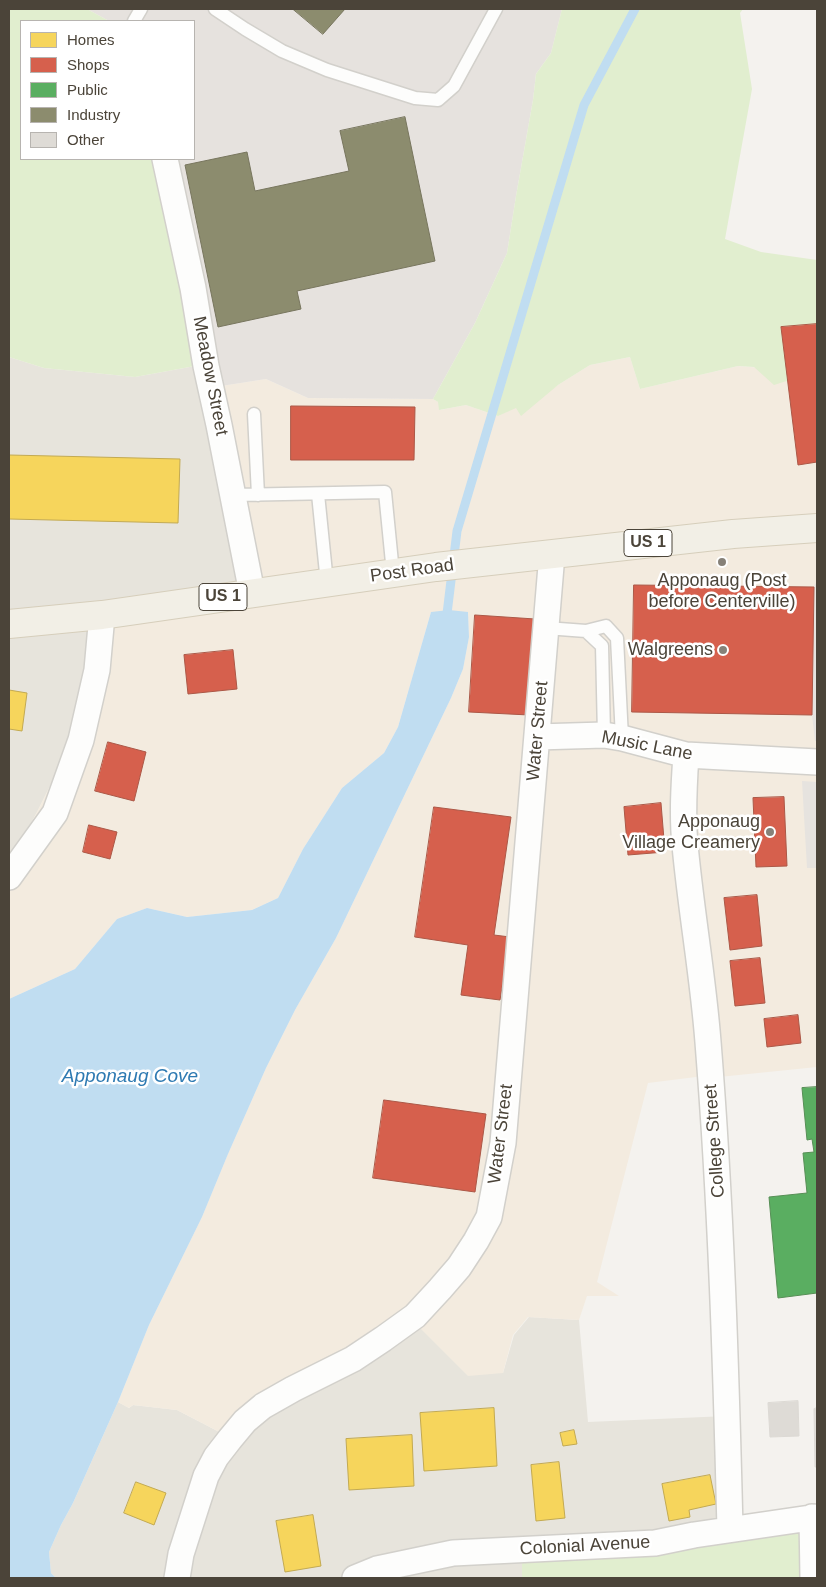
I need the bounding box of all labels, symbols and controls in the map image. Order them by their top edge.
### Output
legend [20,20,195,160]
text: Homes [67,31,115,48]
text: Shops [67,56,110,73]
text: Public [67,81,108,98]
text: Industry [67,106,120,123]
text: Other [67,131,105,148]
street label: Meadow Street [188,315,232,437]
road number: US 1 [624,530,672,556]
street label: Post Road [369,554,455,588]
marker: Apponaug (Post before Centerville) [716,556,728,568]
place label: Apponaug (Post before Centerville) [648,570,796,612]
road number: US 1 [199,584,247,610]
place label: Walgreens [628,639,713,661]
marker: Walgreens [717,644,729,656]
street label: Water Street [523,680,553,782]
street label: Music Lane [600,727,694,765]
place label: Apponaug Village Creamery [622,811,760,854]
marker: Apponaug Village Creamery [764,826,776,838]
water label: Apponaug Cove [62,1066,198,1088]
street label: Water Street [484,1083,518,1185]
street label: College Street [700,1083,730,1199]
street label: Colonial Avenue [519,1532,651,1560]

